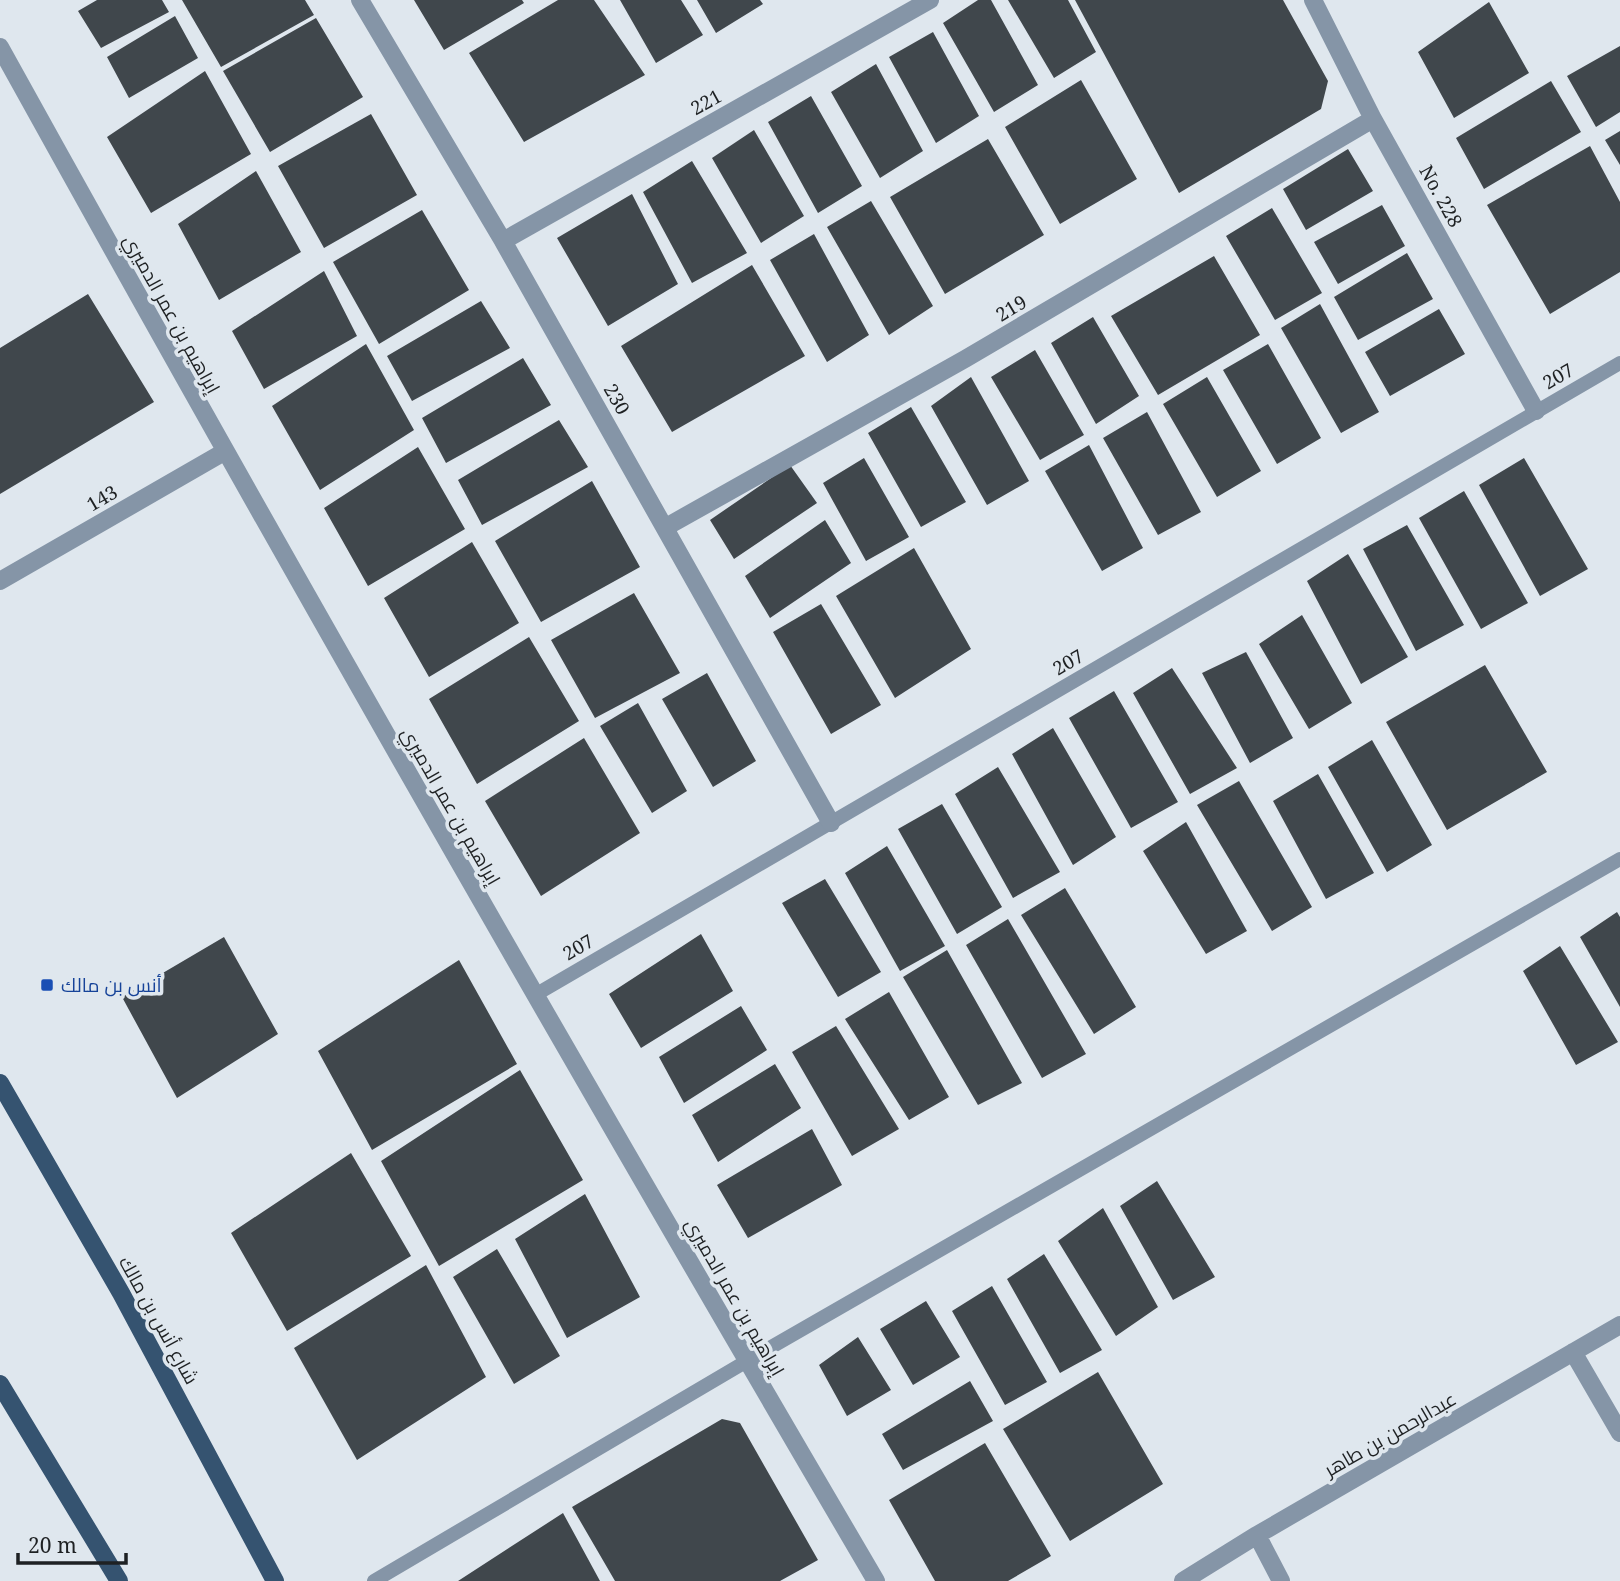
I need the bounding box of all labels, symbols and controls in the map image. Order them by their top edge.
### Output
street label: 221 [686,83,726,121]
street label: No. 228 [1413,160,1469,232]
street label: إبراهيم بن عمر الدميري [116,230,227,399]
street label: 219 [991,289,1031,327]
street label: 207 [1538,357,1578,395]
street label: 230 [598,379,636,419]
street label: 143 [82,479,122,517]
street label: 207 [1048,643,1088,681]
street label: إبراهيم بن عمر الدميري [393,722,507,891]
street label: 207 [558,928,598,966]
place label: أنس بن مالك [61,972,162,998]
marker: أنس بن مالك [39,977,55,993]
street label: إبراهيم بن عمر الدميري [677,1213,791,1382]
street label: شارع أنس بن مالك [112,1251,205,1389]
street label: عبدالرحمن بن طاهر [1318,1386,1461,1483]
scale bar [18,1522,126,1566]
text: 20 m [28,1531,77,1559]

